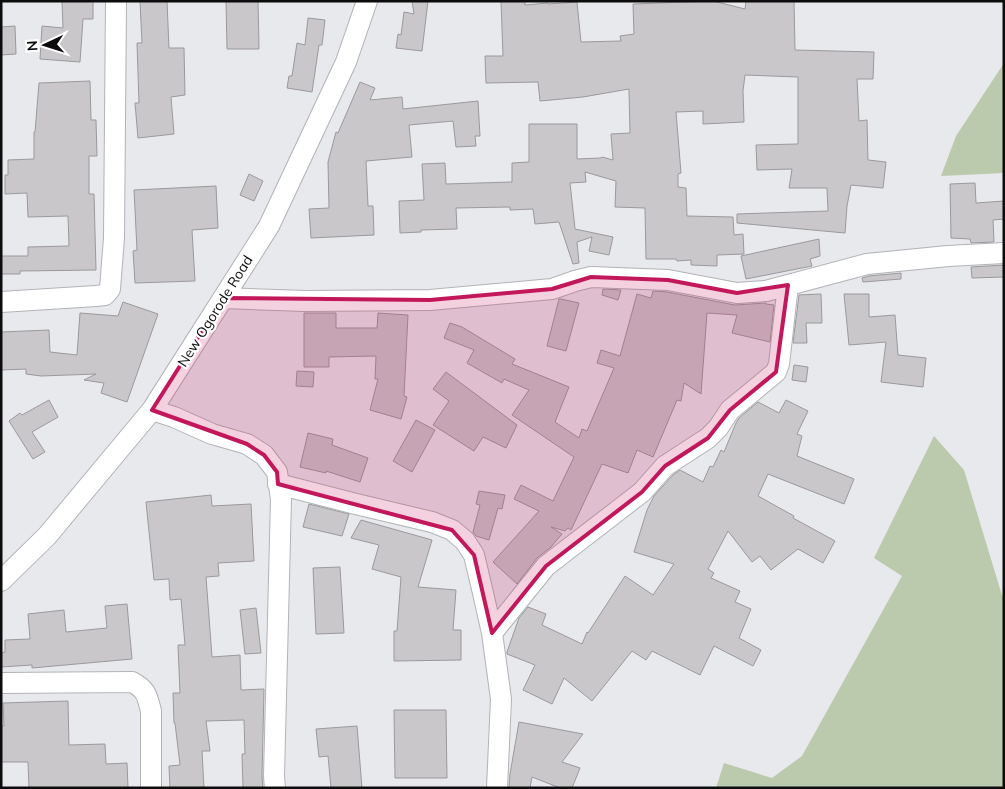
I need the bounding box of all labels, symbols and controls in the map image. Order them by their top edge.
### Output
north arrow [20,20,70,70]
text: N [23,40,41,52]
street label: New Ogorode Road [173,252,257,370]

